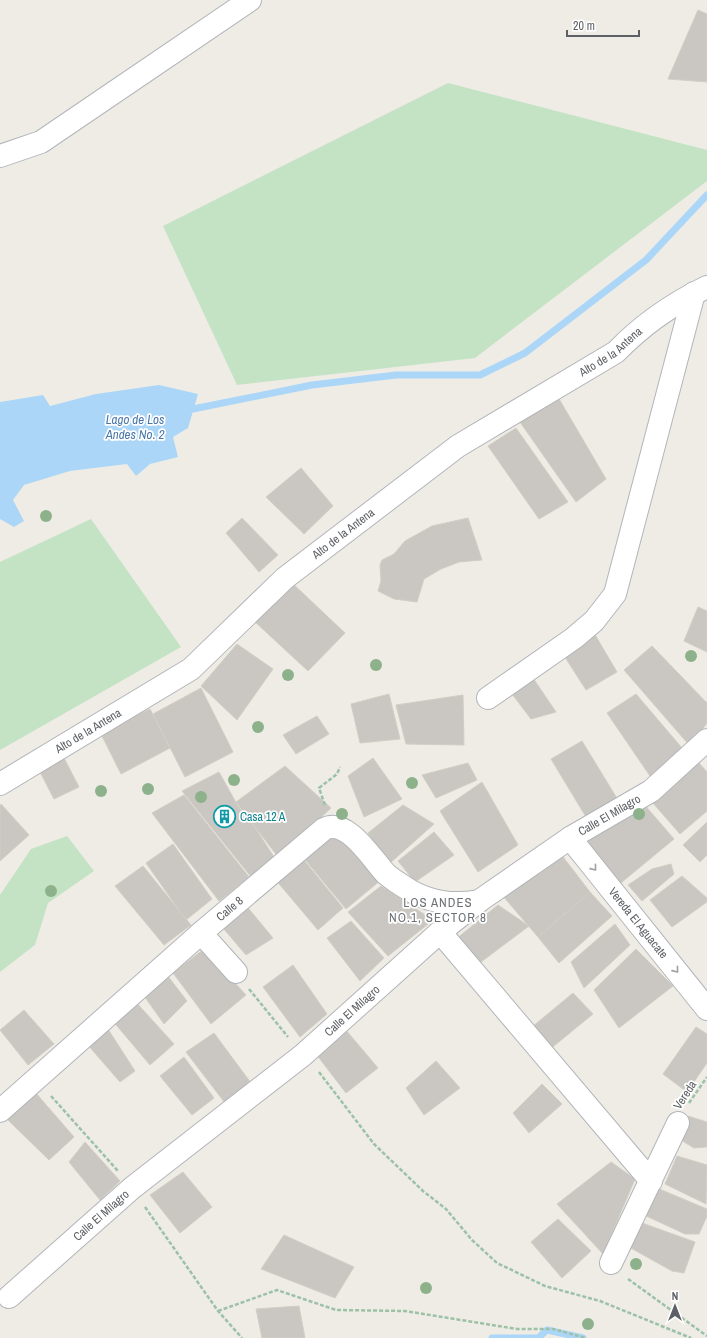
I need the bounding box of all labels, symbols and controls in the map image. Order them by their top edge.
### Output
scale bar [567,12,639,38]
text: 20 m [573,18,595,34]
street label: Alto de la Antena [575,323,646,381]
water label: Lago de Los Andes No. 2 [105,411,164,443]
street label: Alto de la Antena [308,504,378,563]
street label: Alto de la Antena [51,705,125,757]
street label: Calle El Milagro [575,791,643,840]
building icon: Casa 12 A [212,804,238,830]
place label: Casa 12 A [240,809,286,825]
one-way arrow [590,864,597,871]
street label: Vereda El Aguacate [605,884,671,962]
street label: Calle 8 [213,893,247,925]
district label: LOS ANDES NO.1, SECTOR 8 [389,894,487,926]
one-way arrow [671,965,678,972]
street label: Calle El Milagro [321,982,383,1040]
street label: Vereda [670,1077,700,1112]
street label: Calle El Milagro [70,1186,132,1244]
north arrow [655,1286,695,1326]
text: N [672,1289,678,1303]

